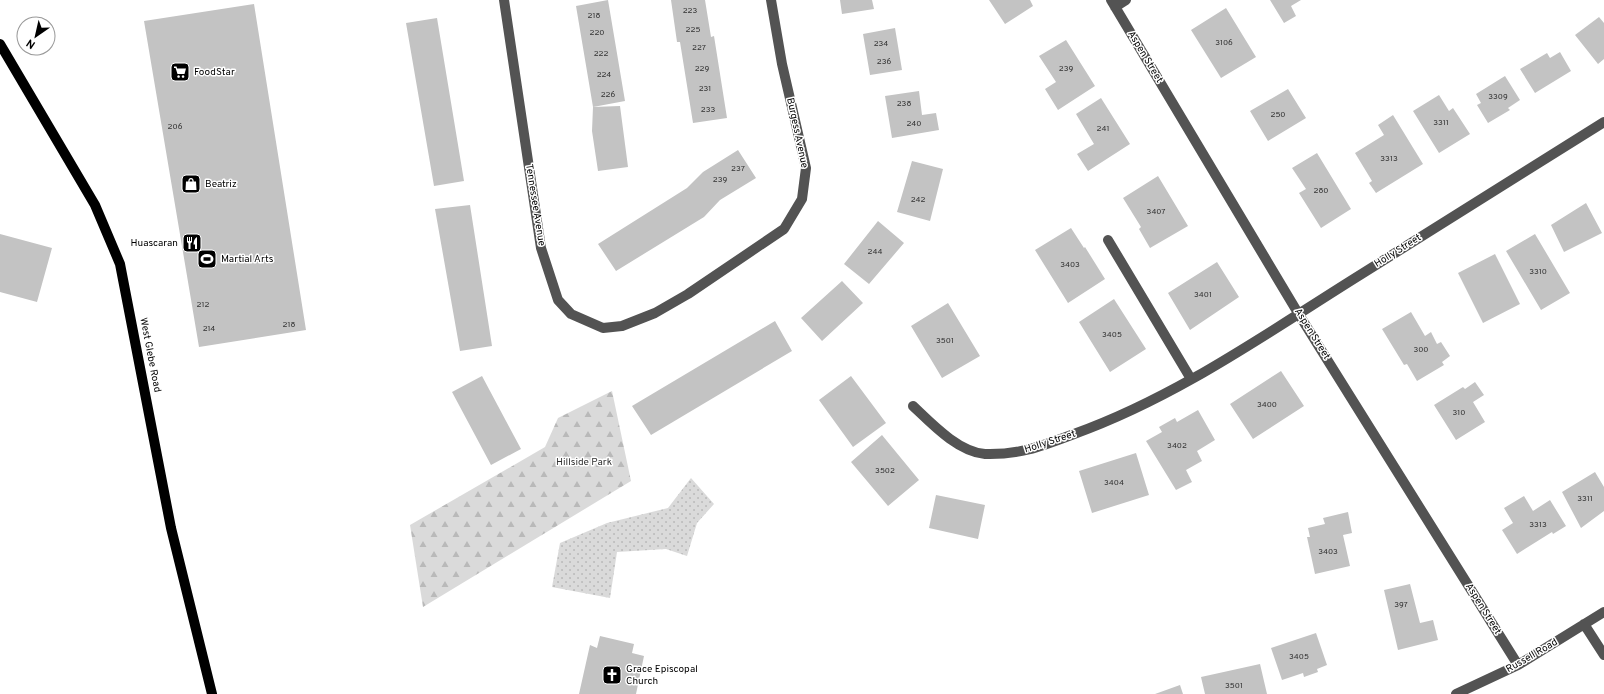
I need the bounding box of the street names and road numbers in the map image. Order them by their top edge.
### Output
street label: Aspen Street [1124,29,1166,85]
street label: Burgess Avenue [783,97,811,169]
street label: Tennessee Avenue [522,163,548,247]
street label: Holly Street [1372,231,1424,271]
street label: Aspen Street [1291,306,1333,362]
street label: West Glebe Road [136,317,164,393]
street label: Holly Street [1023,428,1077,456]
street label: Aspen Street [1462,581,1504,637]
street label: Russell Road [1504,636,1560,676]

